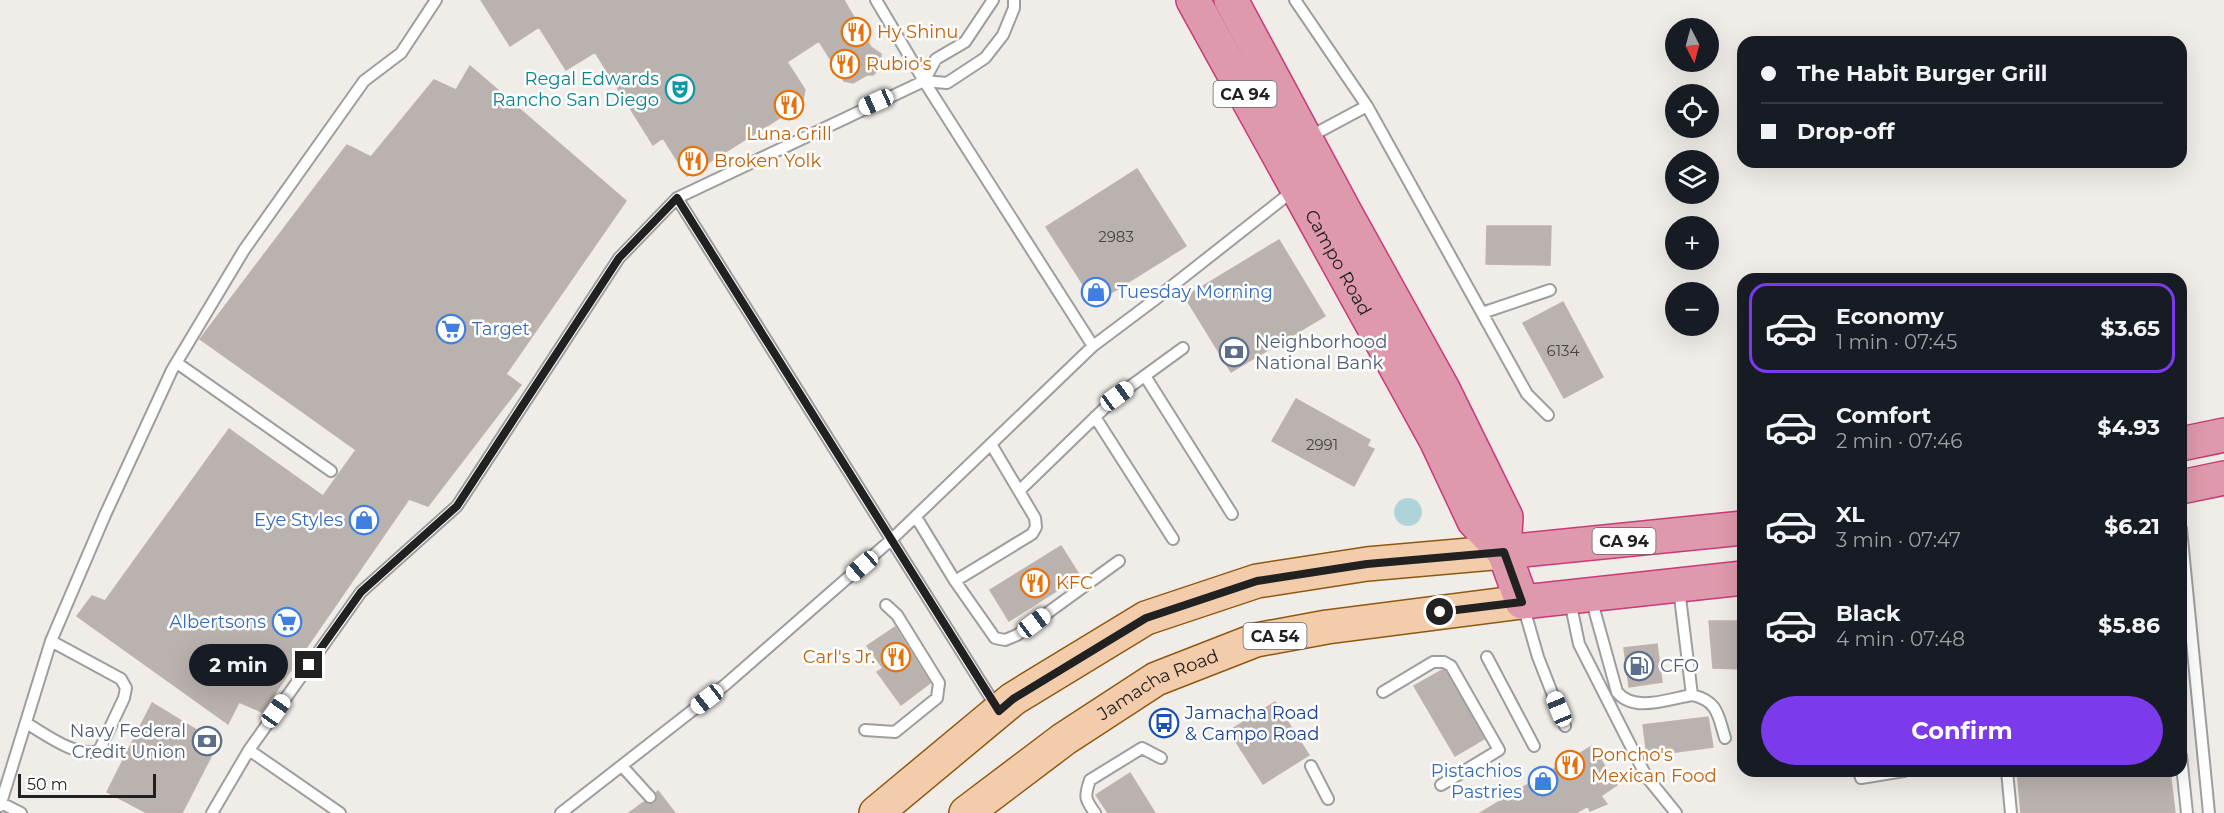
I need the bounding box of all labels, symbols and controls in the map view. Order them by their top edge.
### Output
restaurant icon: Hy Shinu [840,16,872,48]
north arrow [1665,18,1719,72]
map controls [1665,18,1719,336]
place label: Hy Shinu [877,21,958,43]
restaurant icon: Rubio's [829,48,861,80]
place label: Rubio's [866,53,932,75]
text: The Habit Burger Grill [1797,60,2047,87]
place label: Regal Edwards Rancho San Diego [492,68,659,111]
theatre icon: Regal Edwards Rancho San Diego [664,73,696,105]
road number: CA 94 [1214,81,1276,107]
button: locate [1665,84,1719,138]
car [856,86,896,118]
restaurant icon: Luna Grill [773,89,805,121]
text: Drop-off [1797,118,1895,145]
place label: Luna Grill [746,123,832,145]
restaurant icon: Broken Yolk [677,145,709,177]
place label: Broken Yolk [714,150,821,172]
button: layers [1665,150,1719,204]
street label: Campo Road [1300,206,1376,319]
button: + [1665,216,1719,270]
house number: 2983 [1098,227,1134,246]
shop icon: Tuesday Morning [1080,276,1112,308]
place label: Tuesday Morning [1117,281,1273,303]
button: − [1665,282,1719,336]
icon: car [1764,301,1818,355]
text: Economy [1836,303,1944,330]
supermarket icon: Target [435,313,467,345]
text: $3.65 [2100,315,2160,342]
place label: Target [472,318,530,340]
text: 1 min · 07:45 [1836,330,1957,354]
place label: Neighborhood National Bank [1255,331,1387,374]
bank icon: Neighborhood National Bank [1218,336,1250,368]
house number: 6134 [1547,341,1580,360]
car [1097,378,1137,414]
icon: car [1764,400,1818,454]
text: Comfort [1836,402,1931,429]
text: $4.93 [2098,414,2160,441]
text: 2 min · 07:46 [1836,429,1962,453]
house number: 2991 [1306,435,1338,454]
icon: car [1764,499,1818,553]
text: XL [1836,501,1865,528]
shop icon: Eye Styles [348,504,380,536]
place label: Eye Styles [254,509,343,531]
text: $6.21 [2104,513,2160,540]
road number: CA 94 [1592,528,1656,554]
text: 3 min · 07:47 [1836,528,1961,552]
car [843,547,881,585]
restaurant icon: KFC [1019,567,1051,599]
place label: KFC [1056,572,1093,594]
route start [1426,598,1453,625]
icon: car [1764,598,1818,652]
text: Black [1836,600,1900,627]
car [1014,605,1054,641]
supermarket icon: Albertsons [271,606,303,638]
place label: Albertsons [169,611,266,633]
text: $5.86 [2098,612,2160,639]
road number: CA 54 [1244,623,1306,649]
text: 4 min · 07:48 [1836,627,1965,651]
restaurant icon: Carl's Jr. [880,641,912,673]
callout: 2 min [189,644,288,686]
street label: Jamacha Road [1093,645,1222,726]
place label: Carl's Jr. [803,646,875,668]
fuel station icon: CFO [1623,650,1655,682]
route end [295,651,322,678]
text: 2 min [209,653,268,677]
place label: CFO [1660,655,1699,677]
car [687,681,727,717]
car [1544,689,1574,729]
car [258,691,294,731]
button: Confirm [1761,696,2163,765]
place label: Jamacha Road & Campo Road [1184,702,1319,745]
bus stop icon: Jamacha Road & Campo Road [1148,707,1180,739]
place label: Navy Federal Credit Union [70,720,186,763]
bank icon: Navy Federal Credit Union [191,725,223,757]
place label: Poncho's Mexican Food [1591,744,1717,787]
restaurant icon: Poncho's Mexican Food [1554,749,1586,781]
place label: Pistachios Pastries [1431,760,1522,803]
shop icon: Pistachios Pastries [1527,765,1559,797]
scale bar [18,771,156,798]
text: 50 m [27,775,68,794]

